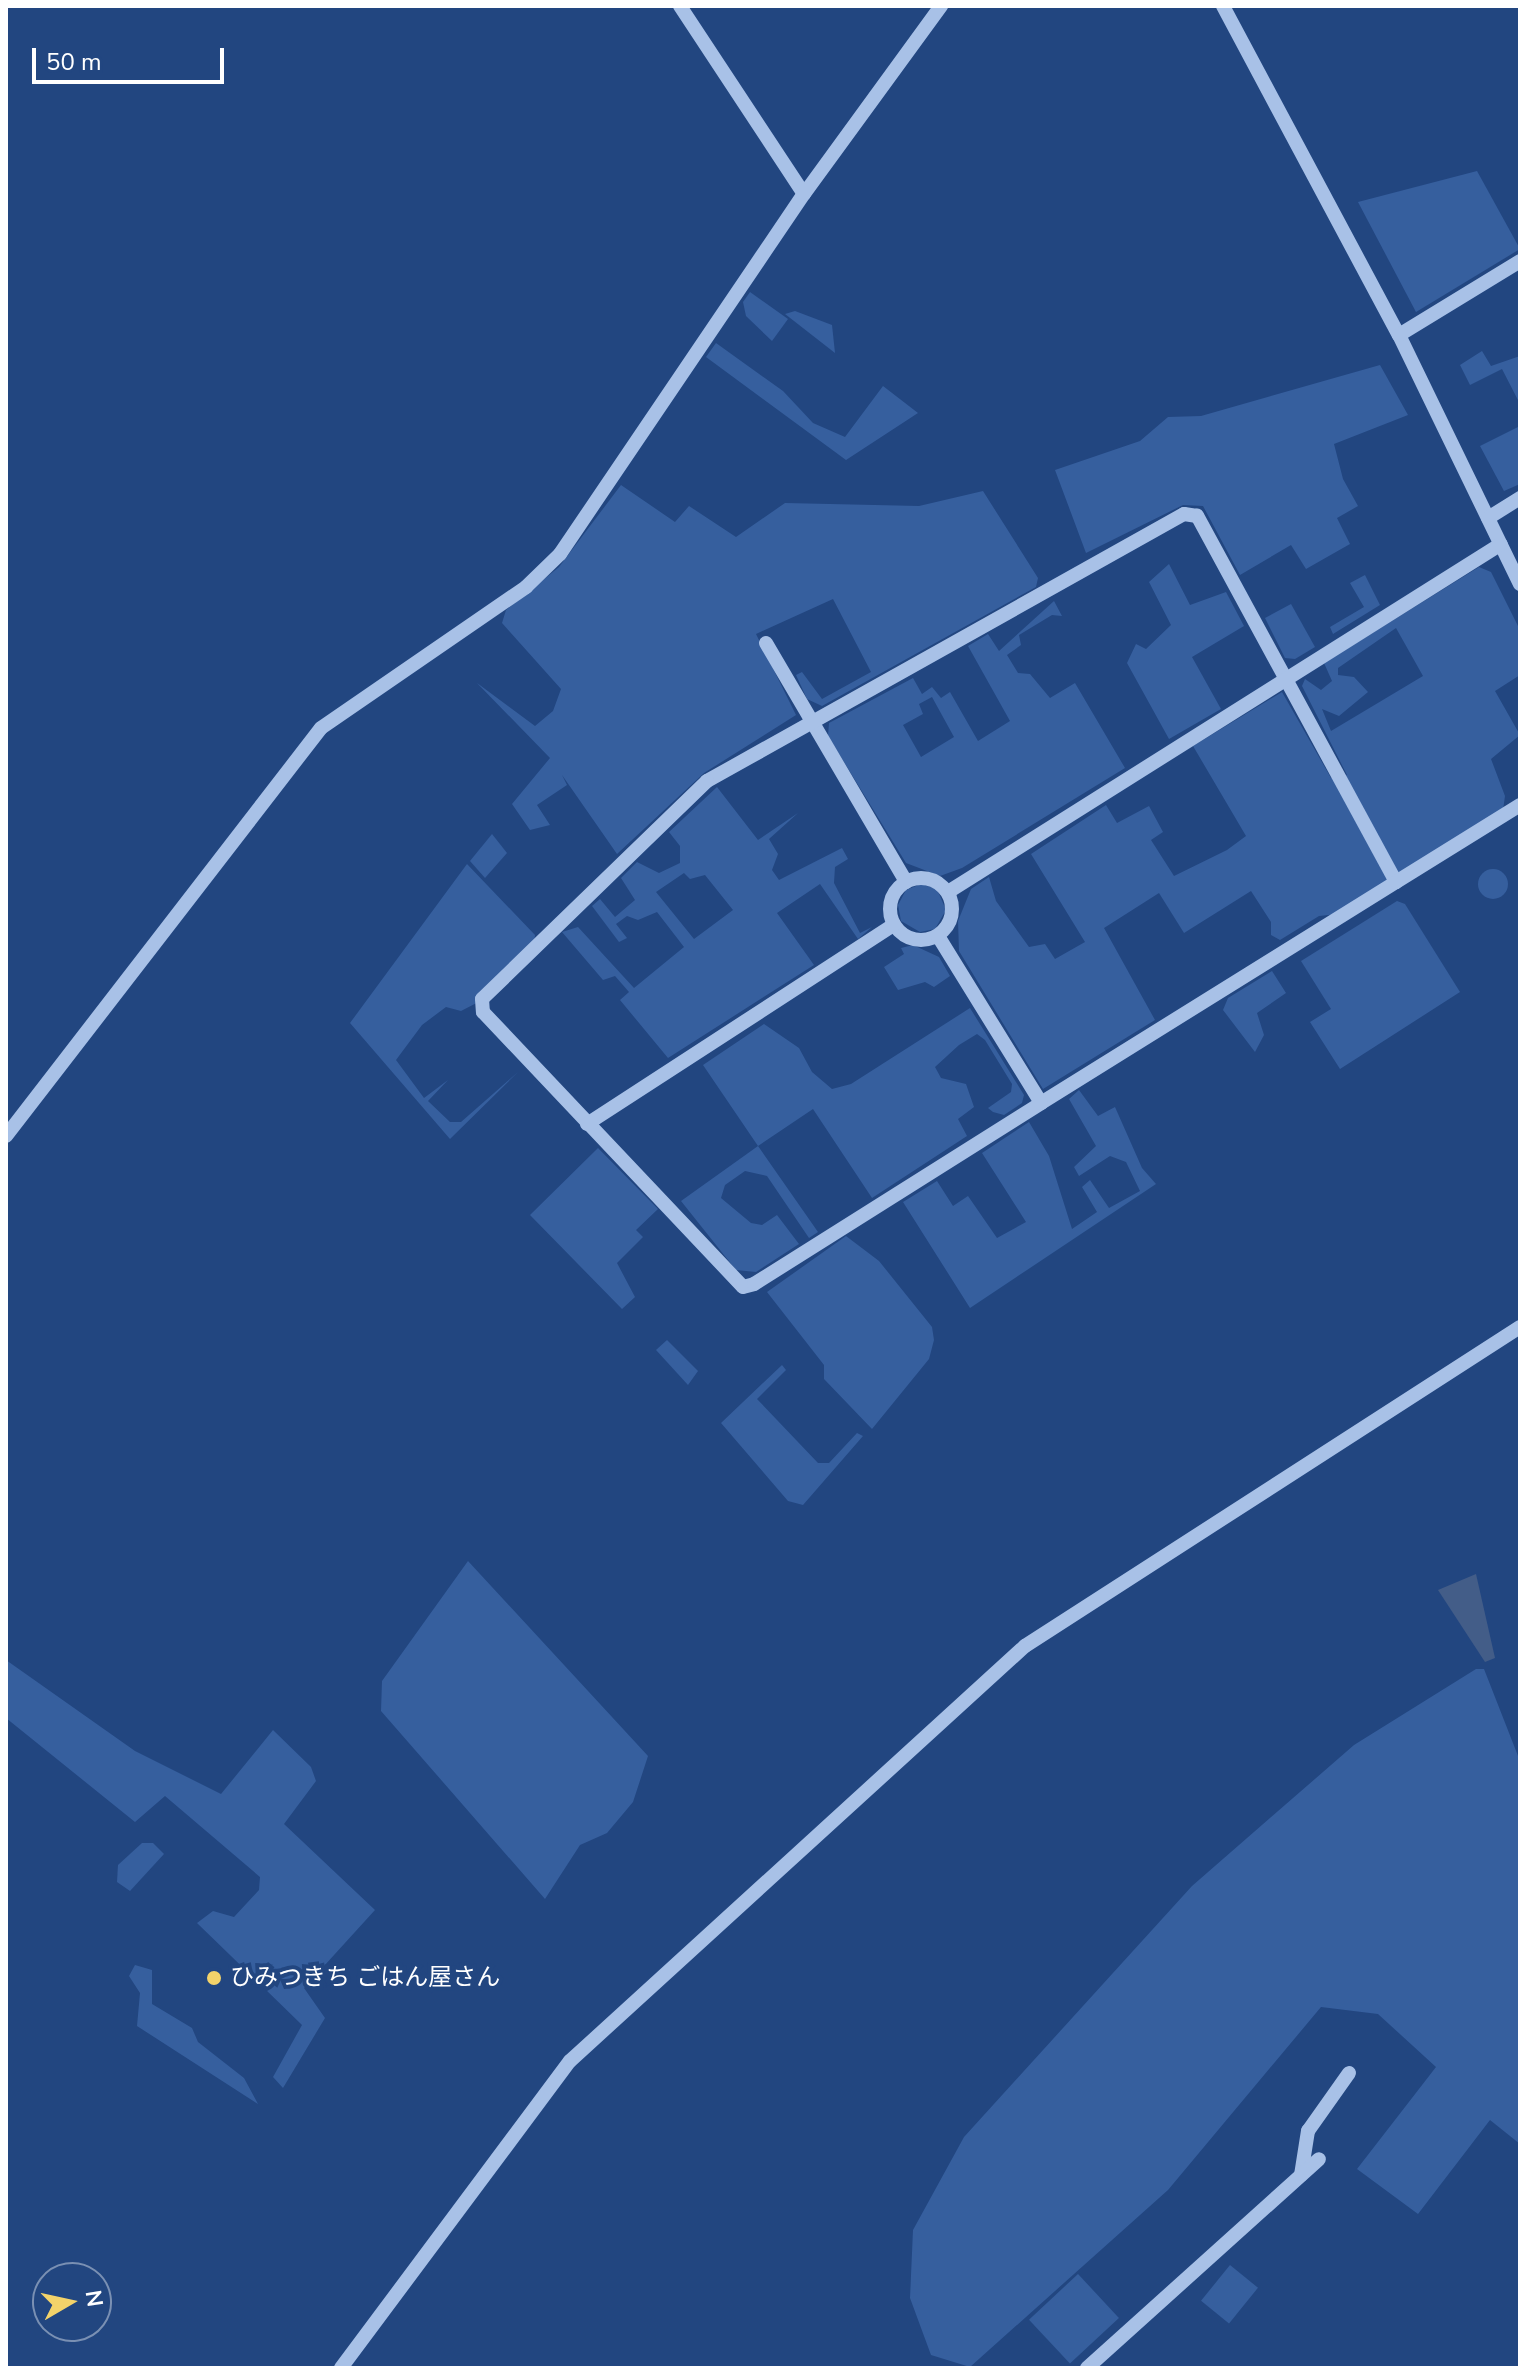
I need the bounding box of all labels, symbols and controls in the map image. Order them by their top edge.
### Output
scale bar [36,32,228,82]
text: 50 m [46,46,102,78]
place label: ひみつきち ごはん屋さん [230,1964,500,1992]
marker: ひみつきち ごはん屋さん [205,1969,223,1987]
north arrow [32,2262,112,2342]
text: N [78,2288,110,2309]

